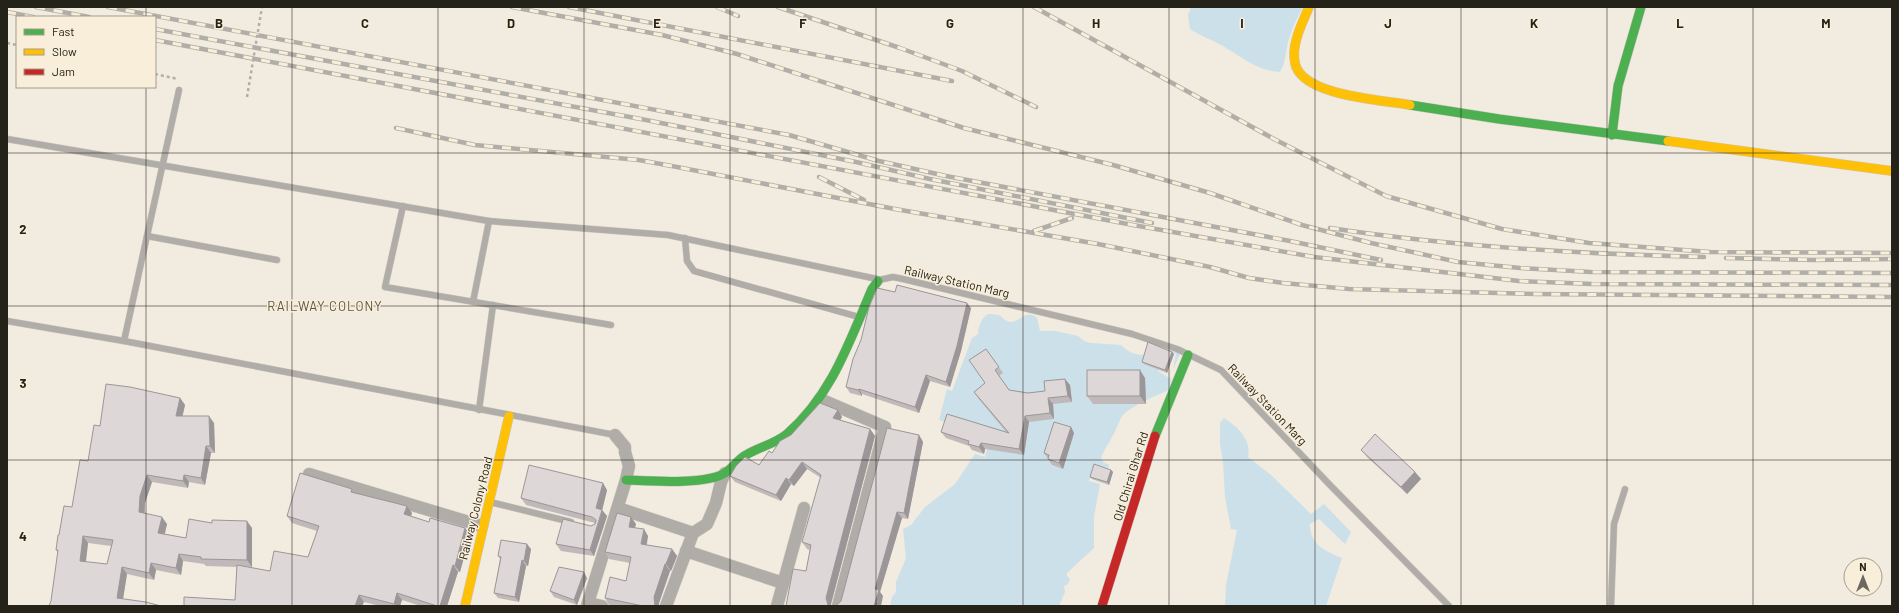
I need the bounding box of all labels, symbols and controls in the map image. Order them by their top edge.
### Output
text: B [215,15,223,31]
text: C [361,15,369,31]
text: D [507,15,515,31]
text: E [653,15,661,31]
text: F [799,15,807,31]
text: G [946,15,954,31]
text: H [1092,15,1100,31]
text: I [1240,15,1244,31]
text: J [1384,15,1392,31]
text: K [1530,15,1538,31]
text: L [1676,15,1684,31]
text: M [1821,15,1831,31]
legend [16,16,156,88]
text: Fast [52,24,75,38]
text: Slow [52,44,77,58]
text: Jam [52,64,75,78]
text: 2 [19,221,27,237]
street label: Railway Station Marg [903,262,1011,300]
district label: RAILWAY COLONY [267,298,383,314]
street label: Railway Station Marg [1226,360,1310,448]
text: 3 [19,375,27,391]
street label: Old Chirai Ghar Rd [1110,430,1150,522]
street label: Railway Colony Road [455,455,495,561]
text: 4 [19,528,27,544]
north arrow [1843,557,1883,597]
text: N [1859,560,1867,573]

